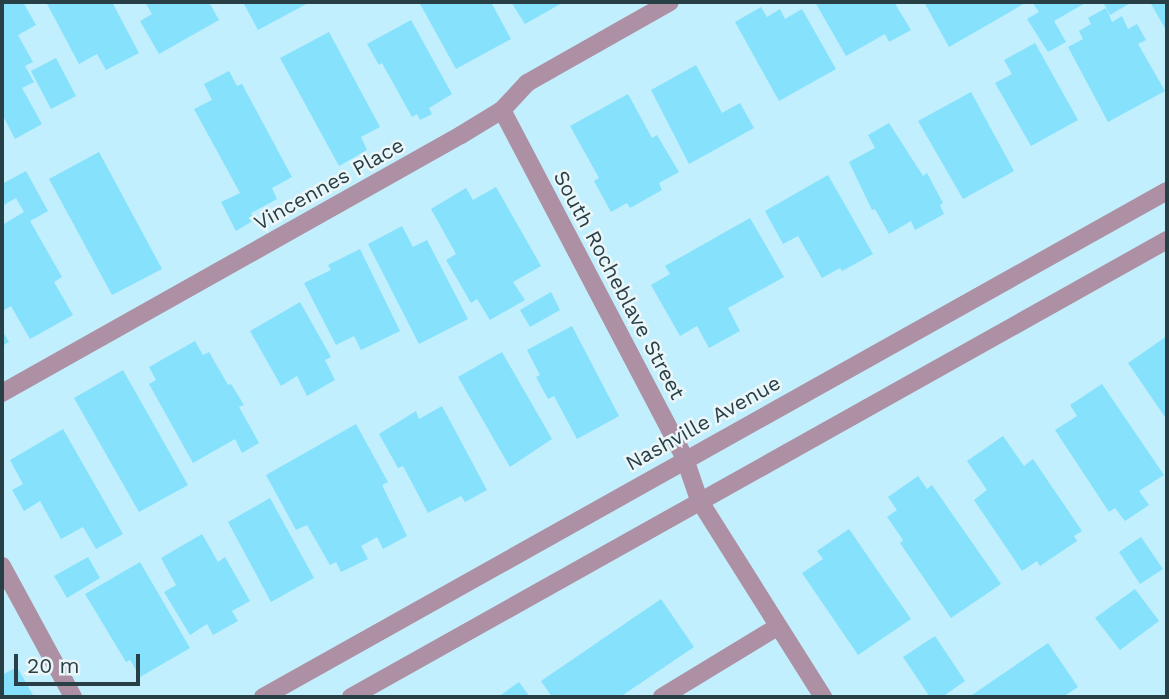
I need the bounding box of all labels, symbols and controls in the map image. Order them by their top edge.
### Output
street label: Vincennes Place [250,132,408,236]
street label: South Rocheblave Street [548,166,690,404]
street label: Nashville Avenue [621,370,785,476]
scale bar [18,640,144,684]
text: 20 m [27,653,79,678]

